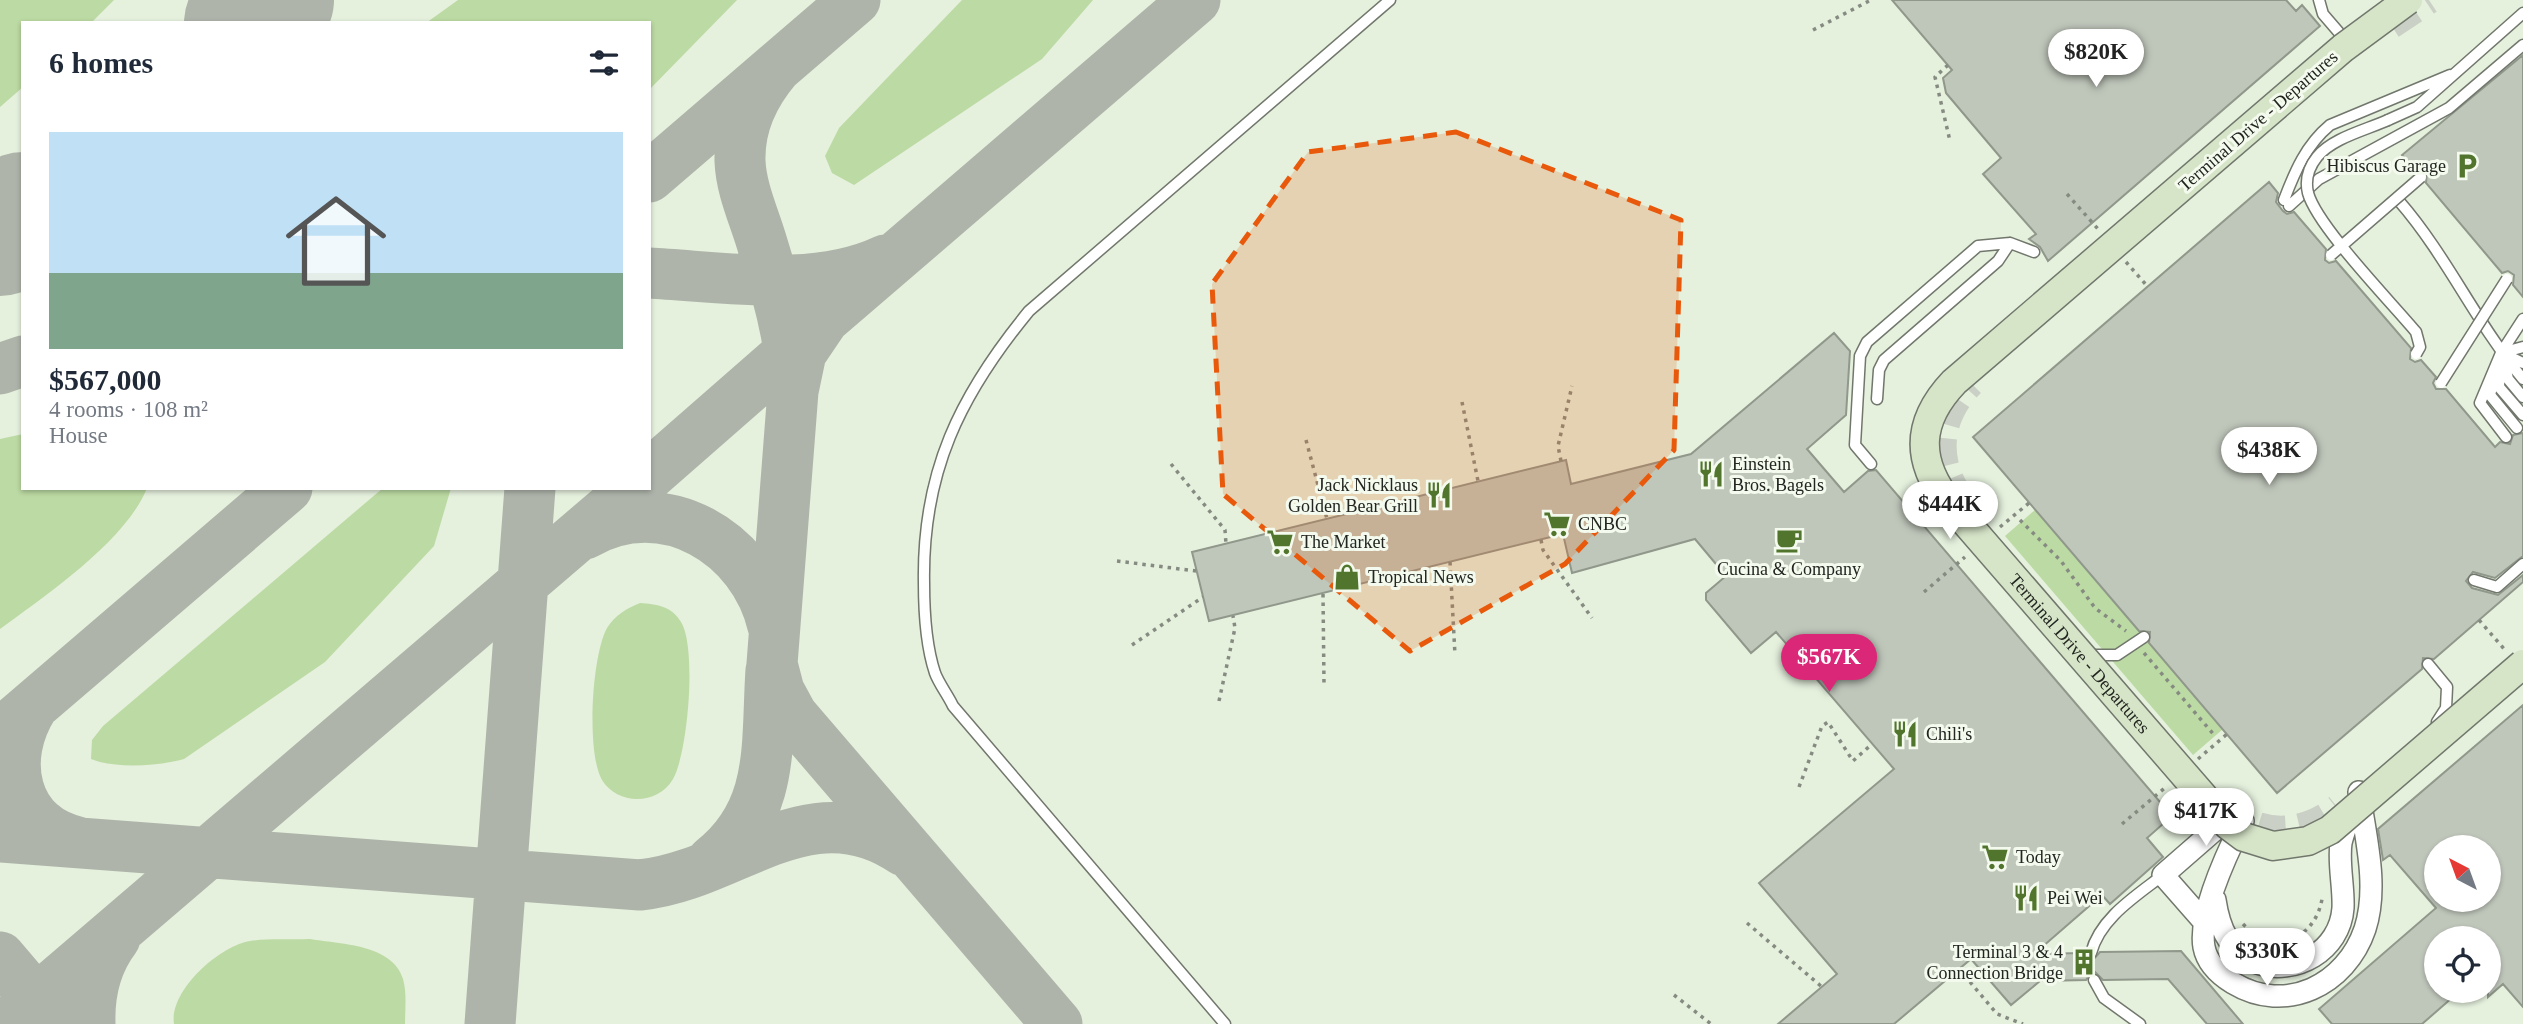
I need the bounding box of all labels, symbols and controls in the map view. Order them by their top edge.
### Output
pin: $820K [2047,29,2145,89]
text: $820K [2064,39,2128,64]
icon: filters [585,44,623,82]
text: 6 homes [49,46,153,79]
street label: Terminal Drive - Departures [2174,46,2342,196]
parking icon: Hibiscus Garage [2452,151,2482,181]
place label: Hibiscus Garage [2327,156,2446,176]
icon: home [273,178,399,304]
text: $567,000 [49,363,162,396]
text: 4 rooms · 108 m² [49,397,208,422]
text: House [49,423,108,448]
pin: $438K [2220,428,2318,487]
text: $438K [2237,437,2301,462]
place label: Einstein Bros. Bagels [1732,454,1824,495]
restaurant icon: Einstein Bros. Bagels [1696,459,1726,489]
place label: Jack Nicklaus Golden Bear Grill [1288,475,1418,516]
restaurant icon: Jack Nicklaus Golden Bear Grill [1424,480,1454,510]
pin: $444K [1901,482,1999,541]
text: $444K [1918,491,1982,516]
supermarket icon: CNBC [1542,509,1572,539]
place label: CNBC [1578,514,1627,534]
cafe icon: Cucina & Company [1774,525,1804,555]
supermarket icon: The Market [1265,527,1295,557]
place label: The Market [1301,532,1385,552]
place label: Cucina & Company [1717,559,1861,579]
shop icon: Tropical News [1332,562,1362,592]
place label: Tropical News [1368,567,1474,587]
street label: Terminal Drive - Departures [2005,570,2154,737]
pin: $567K [1780,634,1878,694]
text: $567K [1797,644,1861,669]
restaurant icon: Chili's [1890,719,1920,749]
place label: Chili's [1926,724,1972,744]
pin: $417K [2157,788,2255,848]
text: $417K [2174,798,2238,823]
north arrow [2424,835,2501,912]
map controls [2424,835,2501,1003]
supermarket icon: Today [1980,842,2010,872]
place label: Today [2016,847,2061,867]
restaurant icon: Pei Wei [2011,883,2041,913]
place label: Pei Wei [2047,888,2103,908]
button: locate [2424,926,2501,1003]
pin: $330K [2218,928,2316,988]
text: $330K [2235,938,2299,963]
place label: Terminal 3 & 4 Connection Bridge [1927,942,2063,983]
building icon: Terminal 3 & 4 Connection Bridge [2069,947,2099,977]

